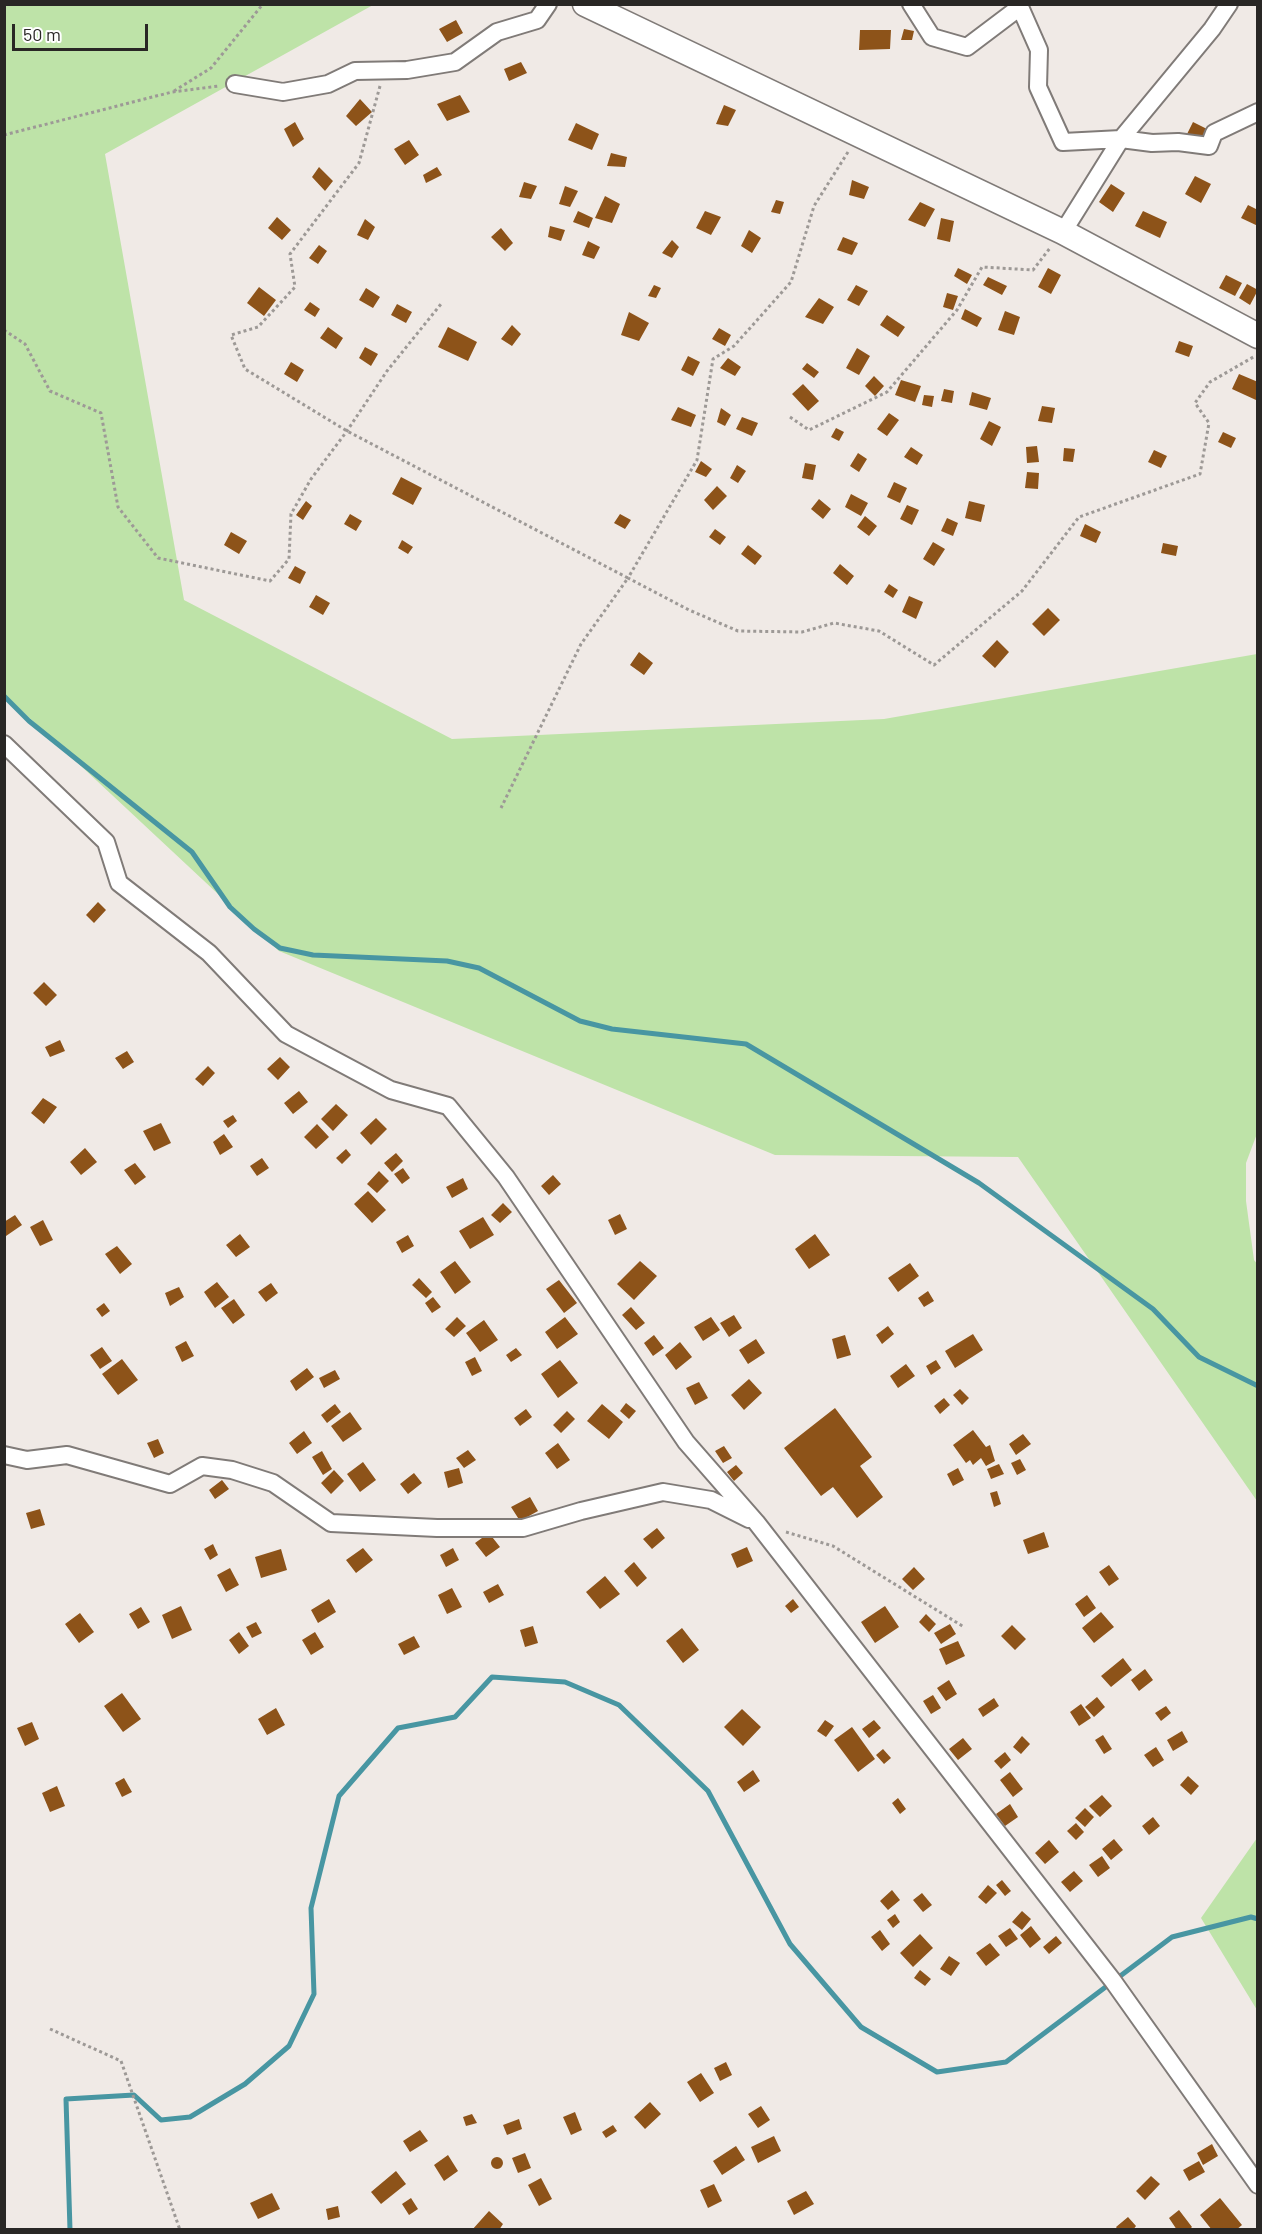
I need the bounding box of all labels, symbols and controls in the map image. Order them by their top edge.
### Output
scale bar [15,12,152,50]
text: 50 m [23,23,61,45]

